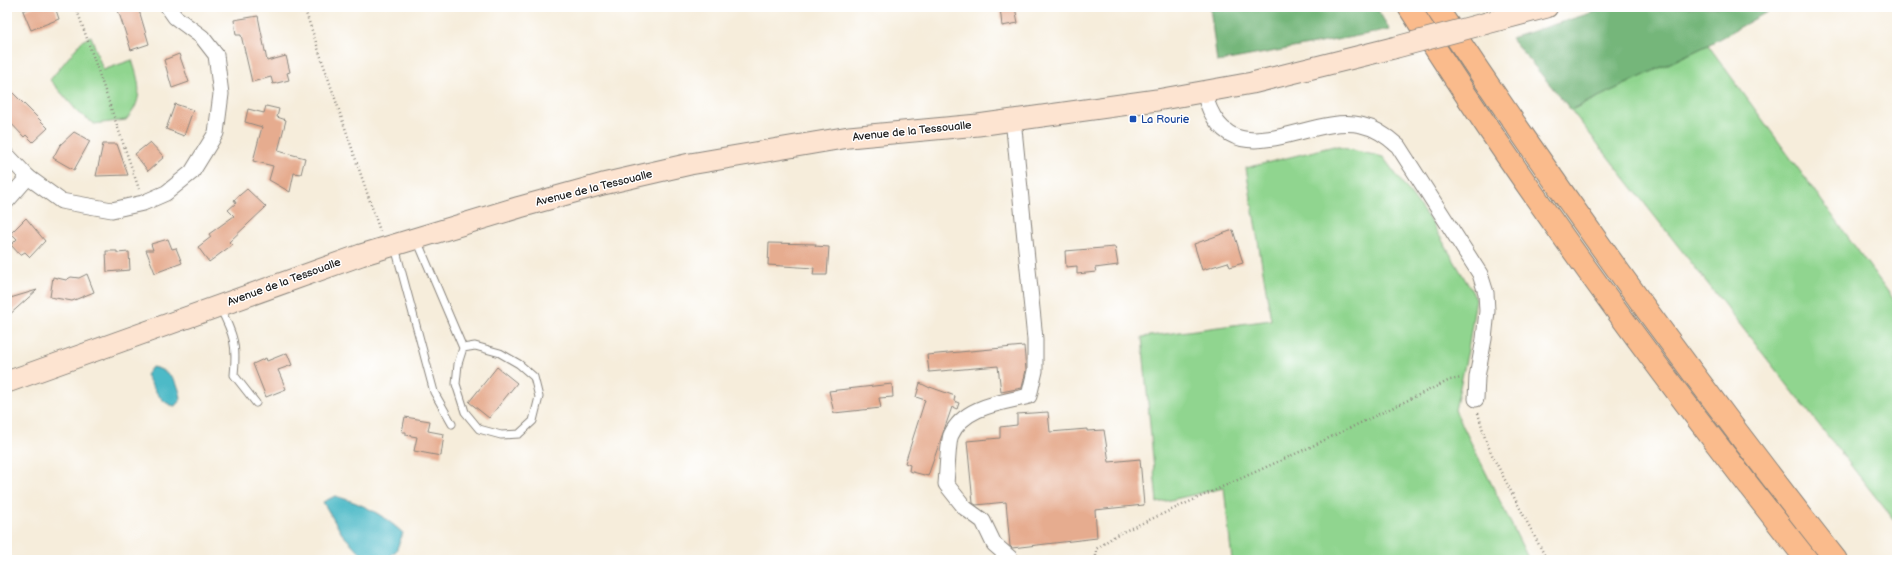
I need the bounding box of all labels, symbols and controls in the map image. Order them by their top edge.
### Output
place label: La Rourie [1141,113,1190,126]
marker: La Rourie [1128,114,1138,124]
street label: Avenue de la Tessoualle [852,118,973,144]
street label: Avenue de la Tessoualle [534,167,654,209]
street label: Avenue de la Tessoualle [226,255,343,309]

